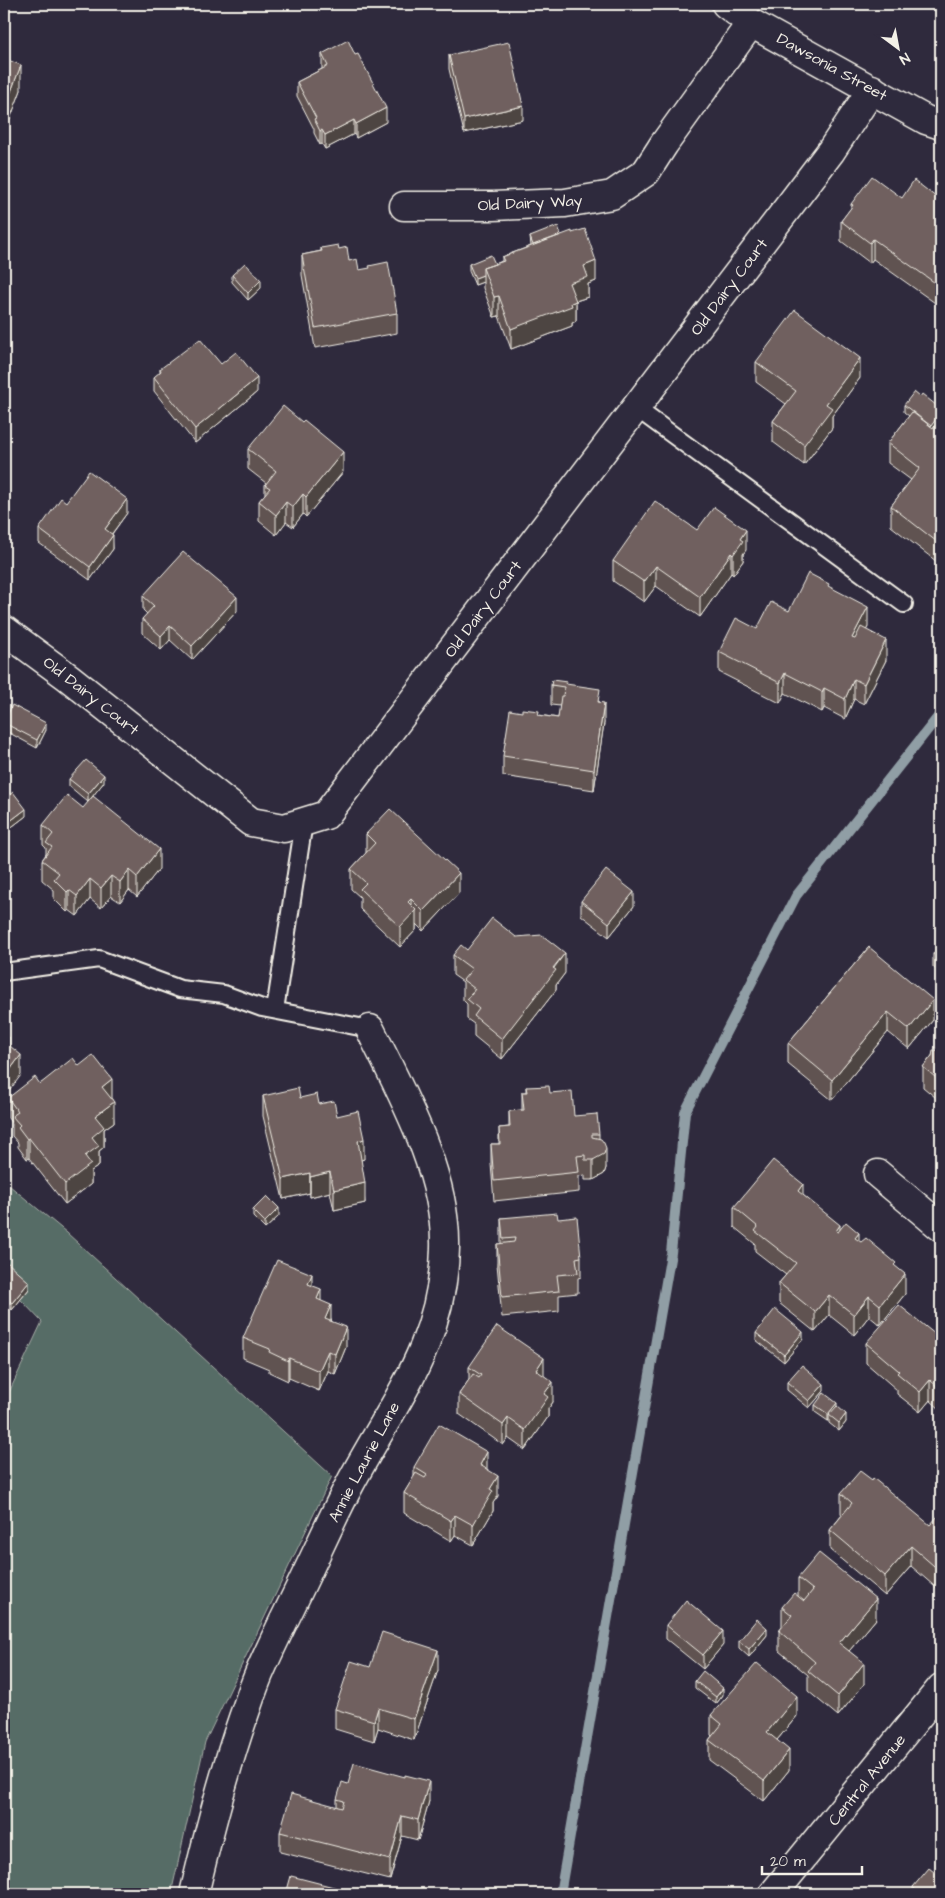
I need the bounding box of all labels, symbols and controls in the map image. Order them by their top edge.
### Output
north arrow [872,22,922,72]
street label: Dawsonia Street [773,28,892,107]
text: N [895,47,913,69]
street label: Old Dairy Way [477,189,583,218]
street label: Old Dairy Court [685,233,774,341]
street label: Old Dairy Court [439,555,528,663]
street label: Old Dairy Court [38,651,144,742]
street label: Annie Laurie Lane [323,1398,405,1526]
street label: Central Avenue [823,1729,911,1831]
scale bar [762,1843,862,1875]
text: 20 m [770,1851,806,1872]

